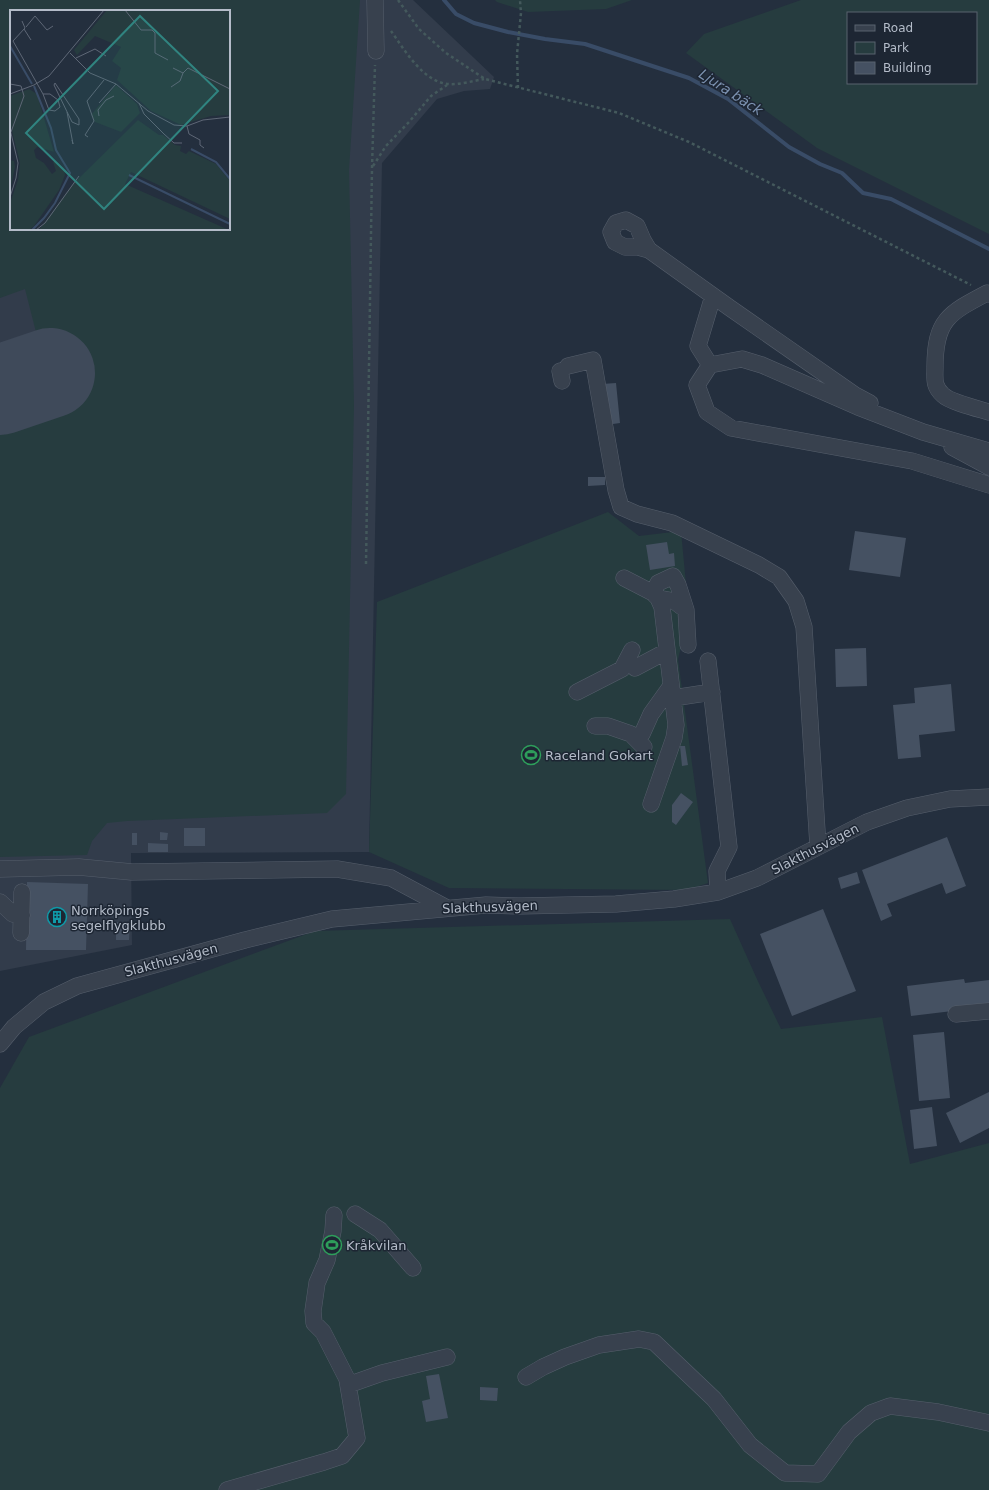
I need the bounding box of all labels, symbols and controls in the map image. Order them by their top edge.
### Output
inset map [10,10,230,230]
legend [847,12,977,84]
text: Road [883,21,913,35]
text: Park [883,41,909,55]
text: Building [883,61,932,75]
water label: Ljura bäck [696,66,767,119]
sports icon: Raceland Gokart [520,744,542,766]
place label: Raceland Gokart [545,748,653,763]
street label: Slakthusvägen [769,821,861,877]
street label: Slakthusvägen [442,898,538,916]
place label: Norrköpings segelflygklubb [71,903,166,933]
building icon: Norrköpings segelflygklubb [46,906,68,928]
street label: Slakthusvägen [123,940,219,980]
sports icon: Kråkvilan [321,1234,343,1256]
place label: Kråkvilan [346,1238,407,1253]

